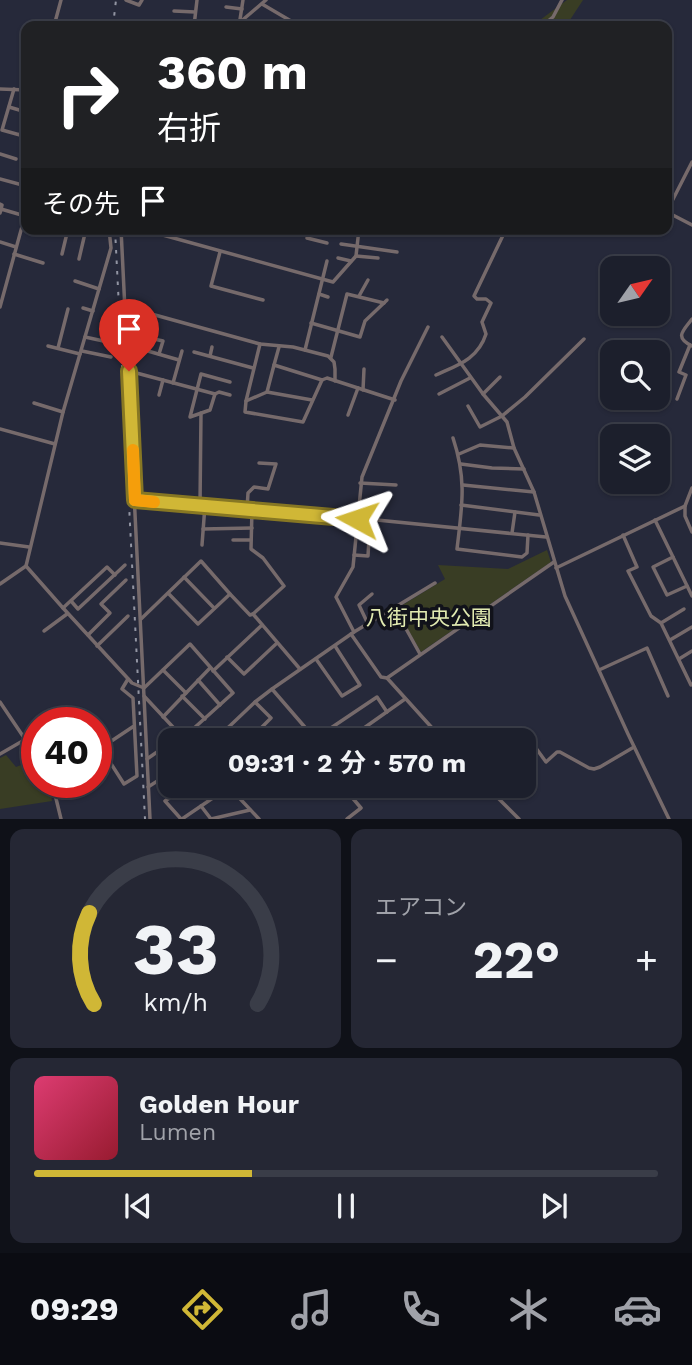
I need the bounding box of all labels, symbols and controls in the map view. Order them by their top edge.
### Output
text: 360 m [157,43,308,101]
icon: right [42,49,133,140]
text: 右折 [157,109,221,147]
icon: arrive [134,182,172,220]
text: その先 [42,189,120,219]
north arrow [600,256,670,326]
map controls [600,256,670,494]
pin [99,299,159,371]
icon: arrive [110,310,148,348]
button: search [600,340,670,410]
button: layers [600,424,670,494]
position arrow [320,482,394,556]
park label: 八街中央公園 [366,605,492,630]
speed limit sign: 40 [21,707,112,798]
text: 09:31 · 2 分 · 570 m [228,748,466,778]
text: エアコン [375,894,467,921]
text: 33 [132,907,219,993]
text: 22° [473,930,560,991]
text: − [375,938,398,982]
text: + [635,938,658,982]
text: km/h [143,988,208,1017]
text: Golden Hour [139,1089,299,1119]
text: Lumen [139,1119,216,1146]
icon: previous [119,1187,157,1225]
icon: pause [327,1187,365,1225]
icon: next [535,1187,573,1225]
icon: directions [178,1285,227,1334]
icon: music [287,1285,336,1334]
icon: phone [396,1285,445,1334]
icon: climate [504,1285,553,1334]
icon: car [613,1285,662,1334]
text: 09:29 [30,1290,119,1328]

